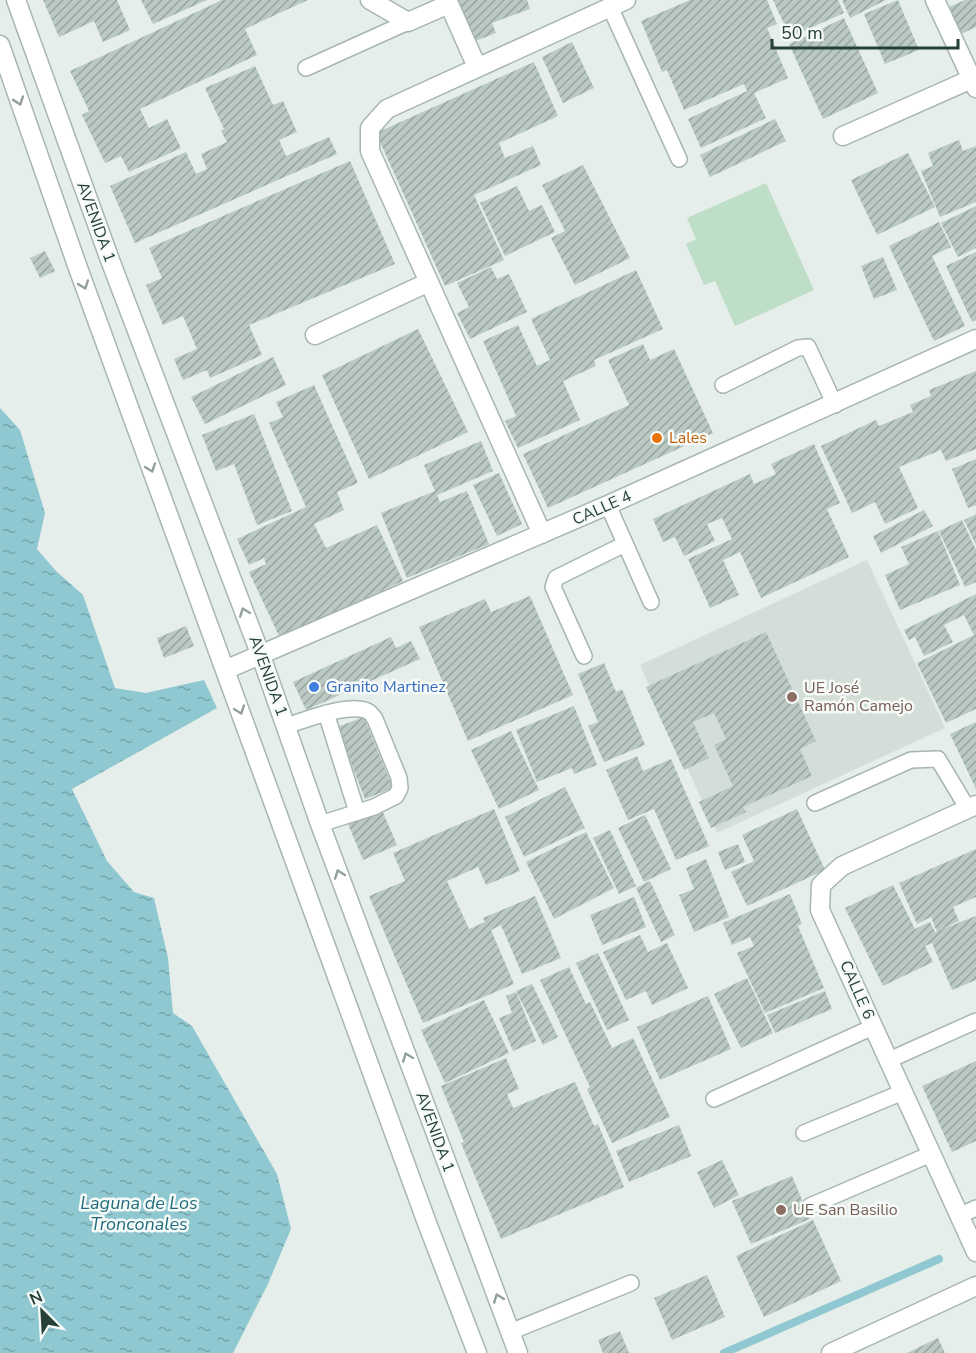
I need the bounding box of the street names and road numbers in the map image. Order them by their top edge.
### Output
street label: AVENIDA 1 [71,179,121,265]
street label: CALLE 4 [569,485,635,531]
street label: AVENIDA 1 [243,633,293,719]
street label: CALLE 6 [834,957,880,1023]
street label: AVENIDA 1 [410,1089,460,1175]

